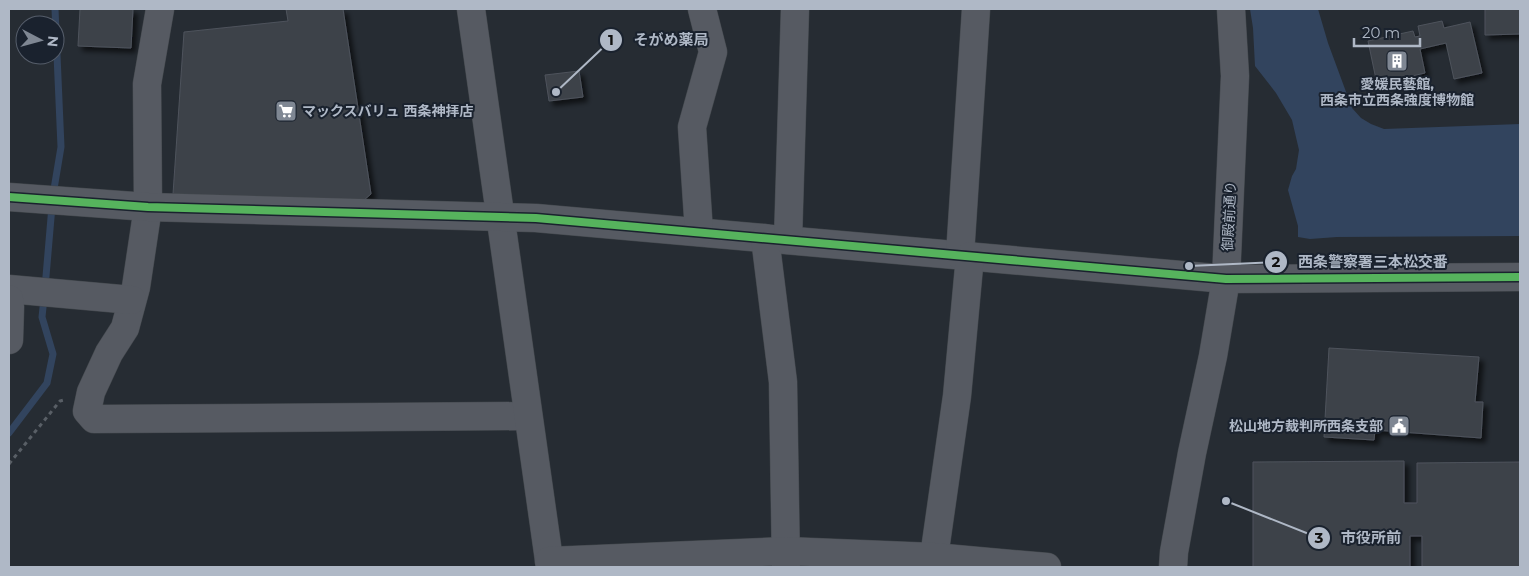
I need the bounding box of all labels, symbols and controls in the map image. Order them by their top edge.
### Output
north arrow [15,15,65,65]
scale bar [1354,15,1420,47]
text: 20 m [1362,23,1400,42]
callout: そがめ薬局 [598,25,718,55]
text: 1 [608,30,614,49]
text: そがめ薬局 [633,30,709,49]
text: N [43,35,62,48]
building icon: 愛媛民藝館, 西条市立西条強度博物館 [1385,49,1409,73]
place label: 愛媛民藝館, 西条市立西条強度博物館 [1320,75,1474,109]
supermarket icon: マックスバリュ 西条神拝店 [274,99,298,123]
place label: マックスバリュ 西条神拝店 [302,102,474,120]
street label: 御殿前通り [1218,181,1240,251]
callout: 西条警察署三本松交番 [1263,247,1458,277]
text: 2 [1272,252,1281,271]
text: 西条警察署三本松交番 [1298,252,1448,271]
public building icon: 松山地方裁判所西条支部 [1387,414,1411,438]
place label: 松山地方裁判所西条支部 [1229,417,1383,435]
callout: 市役所前 [1306,523,1411,553]
text: 3 [1314,528,1324,547]
text: 市役所前 [1341,528,1401,547]

